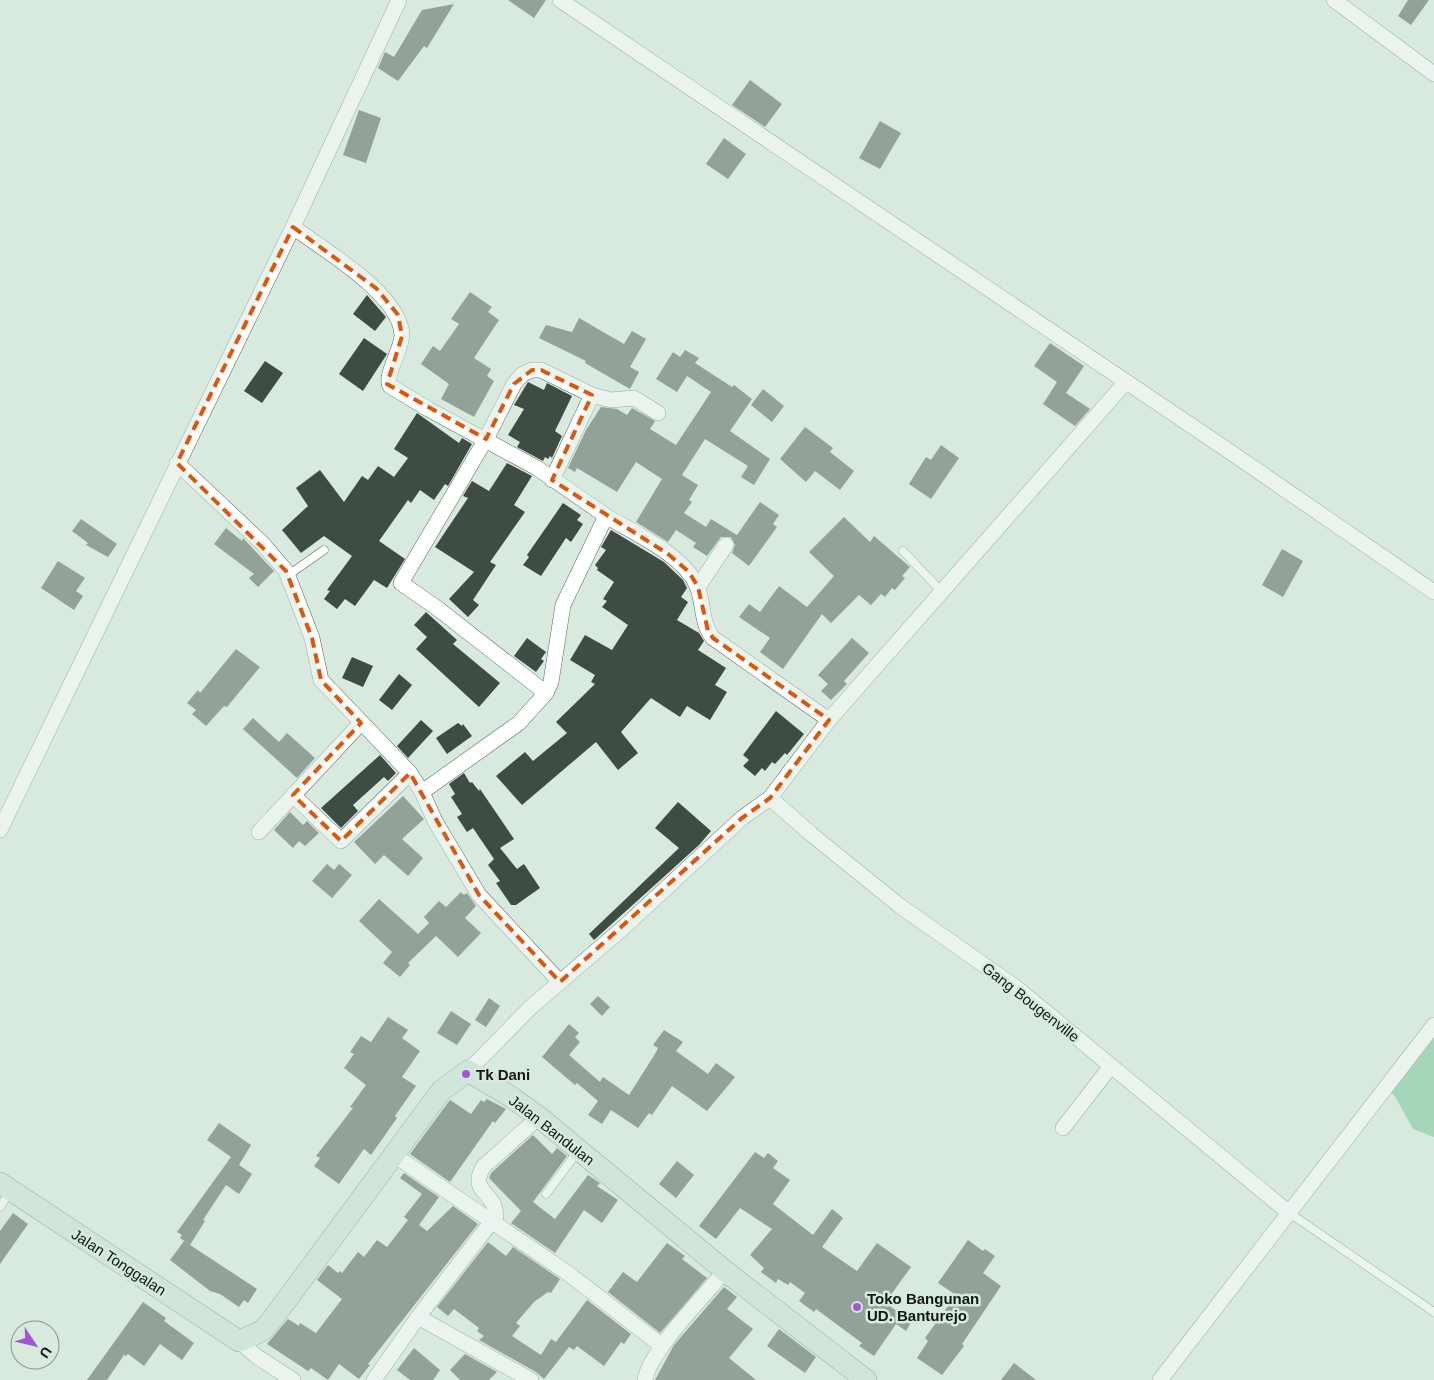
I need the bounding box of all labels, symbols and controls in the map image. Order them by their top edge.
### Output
street label: Gang Bougenville [979,959,1083,1045]
place label: Tk Dani [476,1066,530,1083]
marker: Tk Dani [460,1068,472,1080]
street label: Jalan Bandulan [506,1091,598,1169]
street label: Jalan Tonggalan [69,1225,169,1299]
place label: Toko Bangunan UD. Banturejo [867,1290,979,1324]
marker: Toko Bangunan UD. Banturejo [851,1301,863,1313]
north arrow [10,1320,60,1370]
text: U [36,1344,55,1361]

